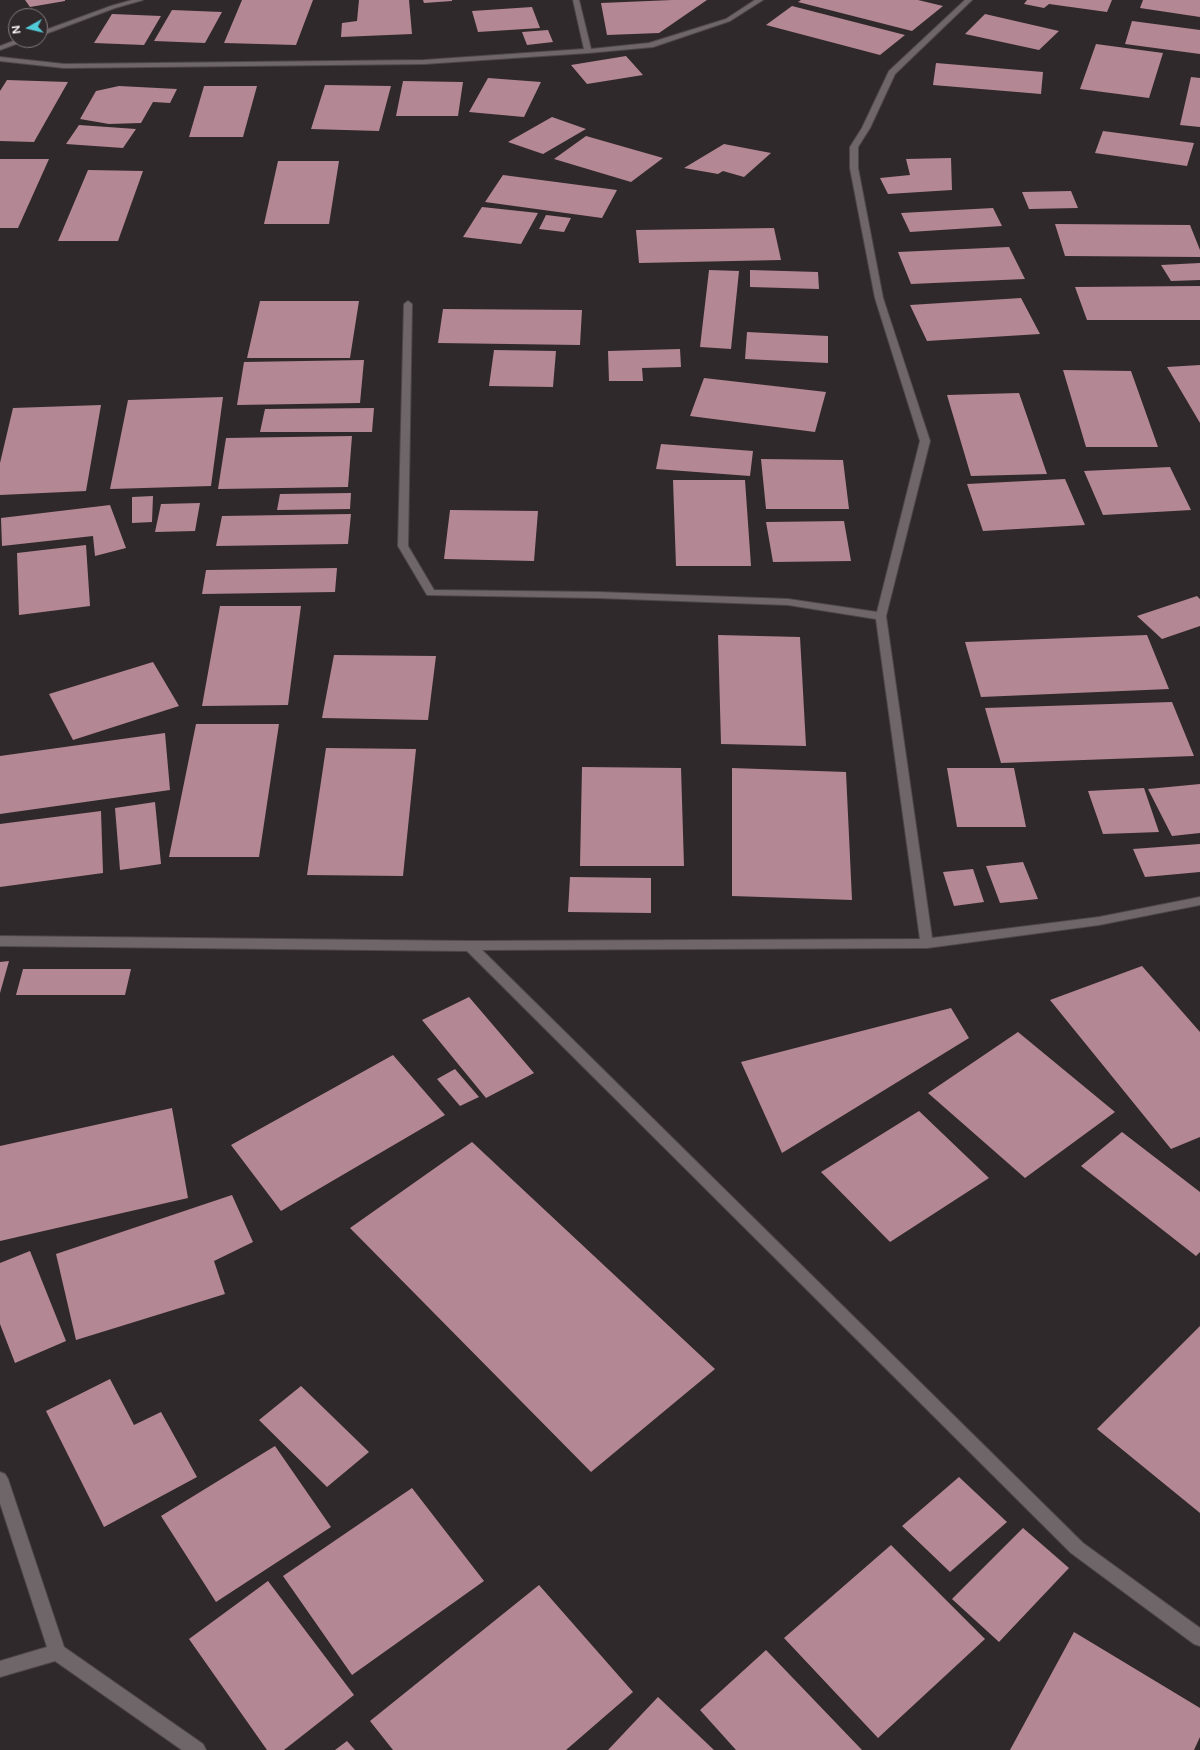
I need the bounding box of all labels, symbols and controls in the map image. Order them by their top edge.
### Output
north arrow [8,8,48,48]
text: N [10,24,24,35]

